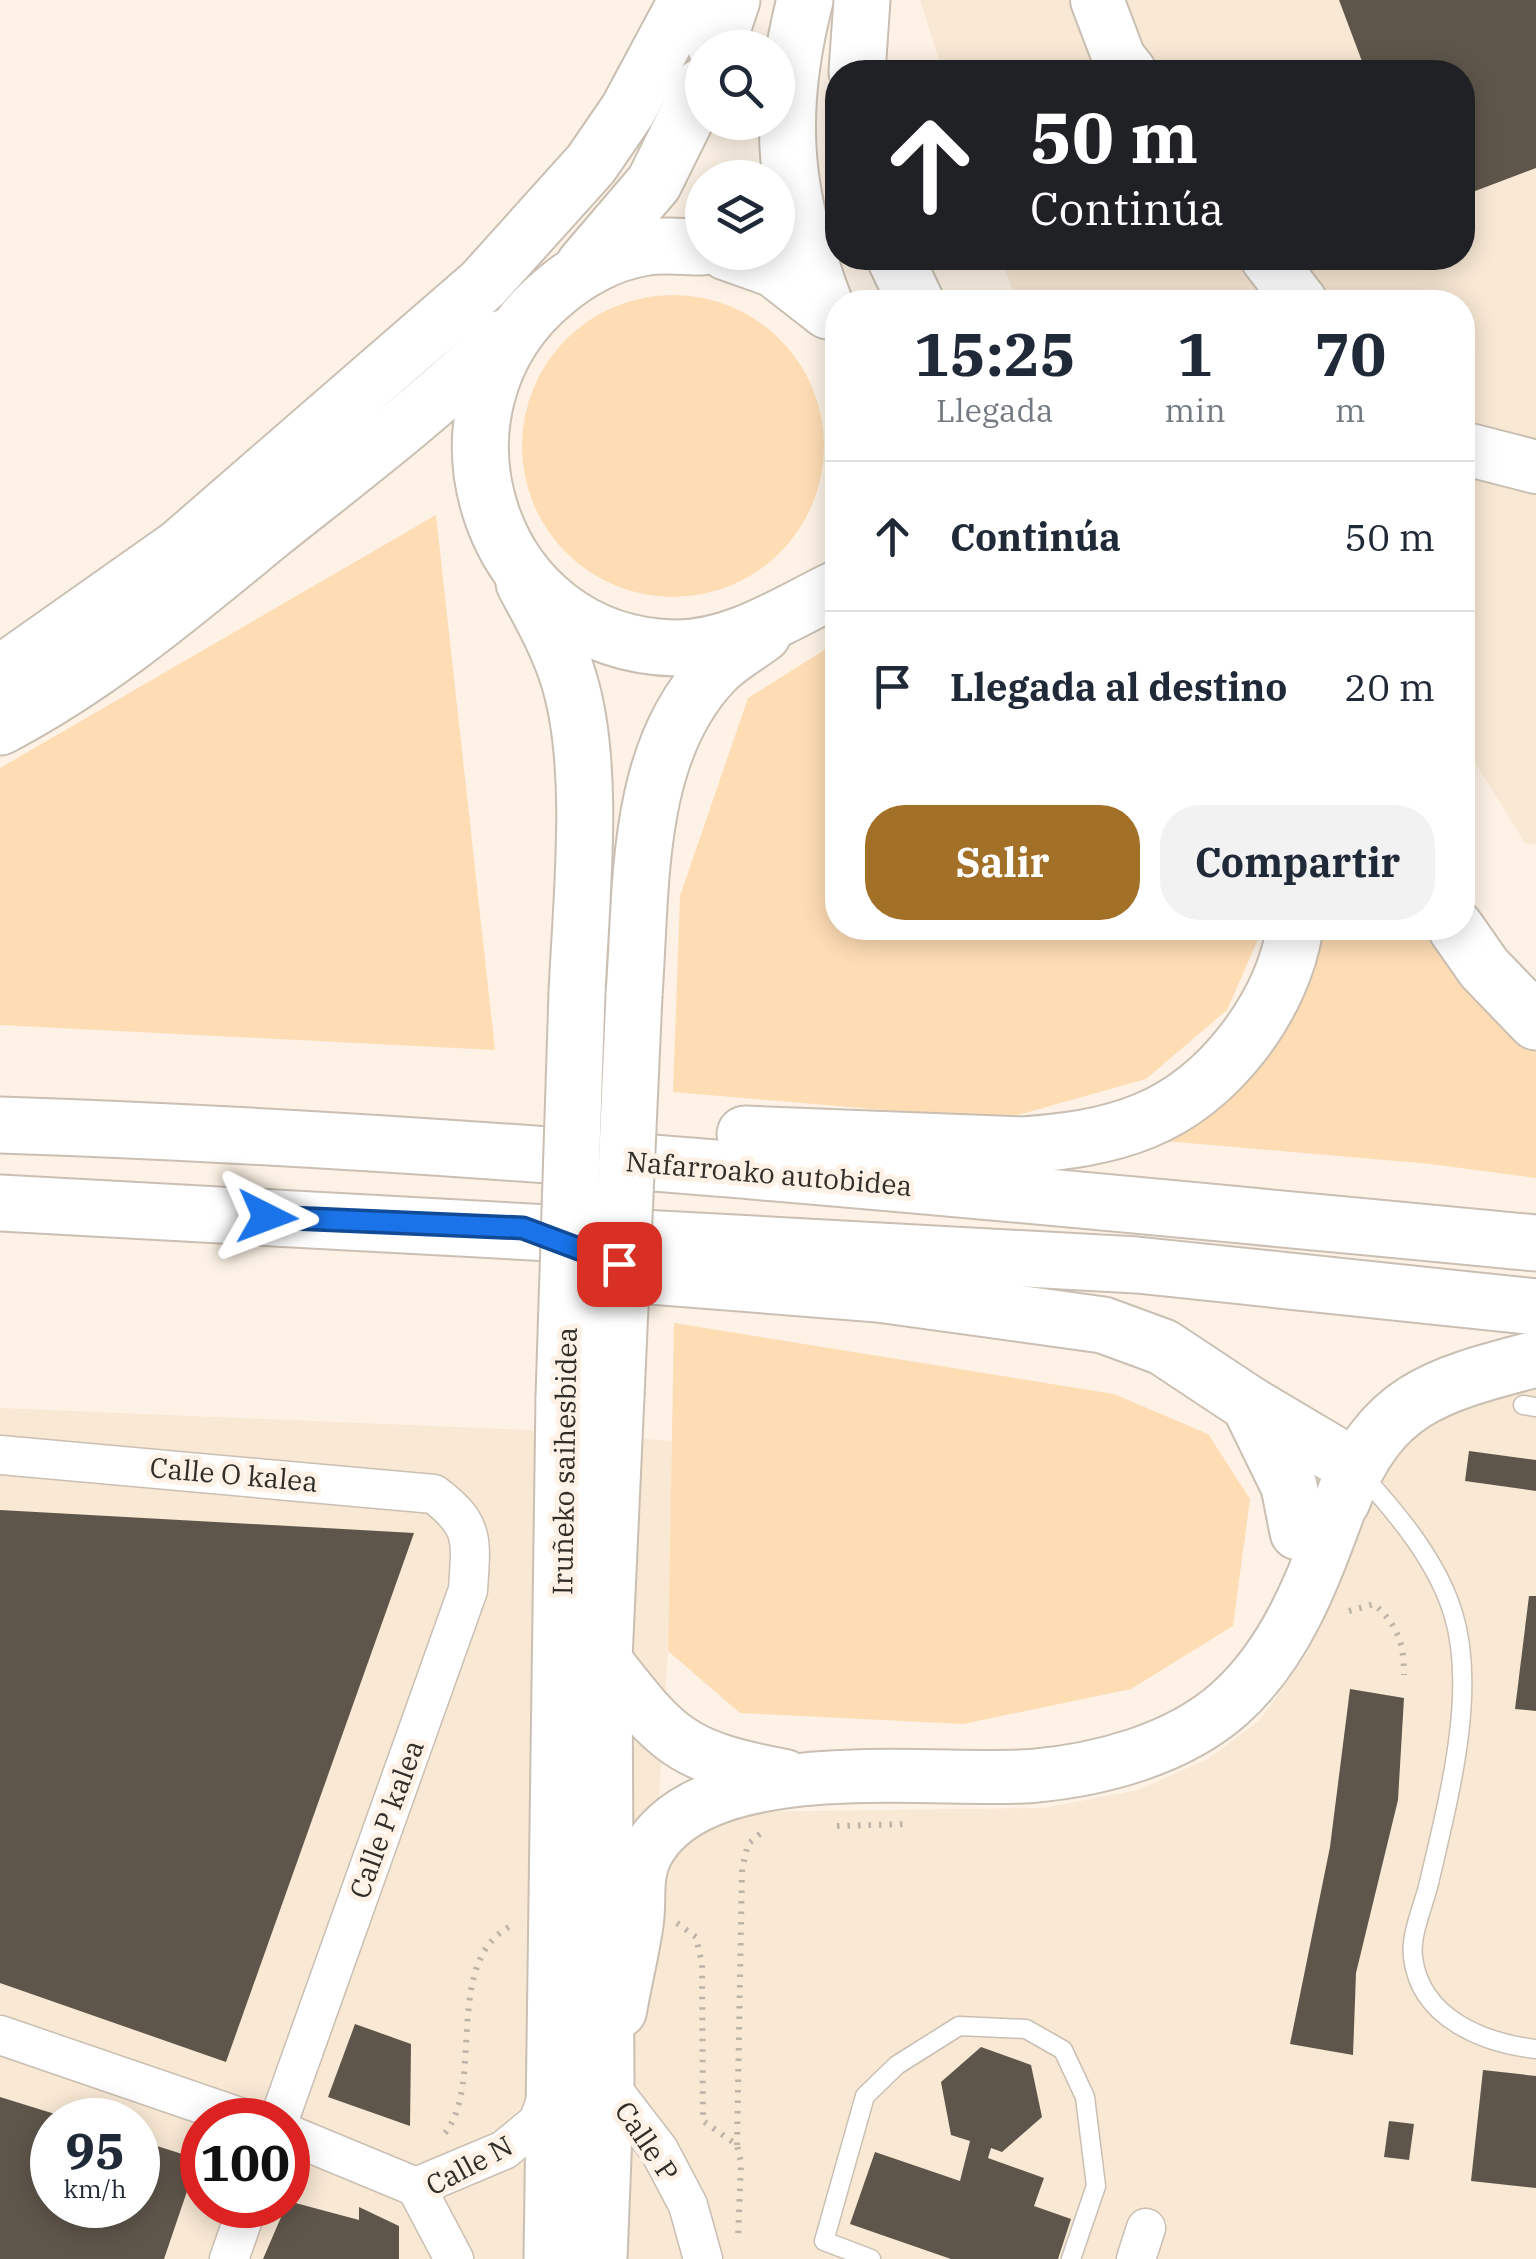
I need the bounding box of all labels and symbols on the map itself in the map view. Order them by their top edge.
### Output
street label: Nafarroako autobidea [624,1142,914,1204]
position arrow [215,1165,319,1269]
pin [577,1222,662,1307]
street label: Iruñeko saihesbidea [543,1327,585,1595]
street label: Calle O kalea [148,1448,320,1500]
street label: Calle P kalea [340,1735,432,1903]
street label: Calle P [607,2094,687,2188]
speed limit sign: 100 [180,2098,310,2228]
street label: Calle N [419,2127,519,2203]

